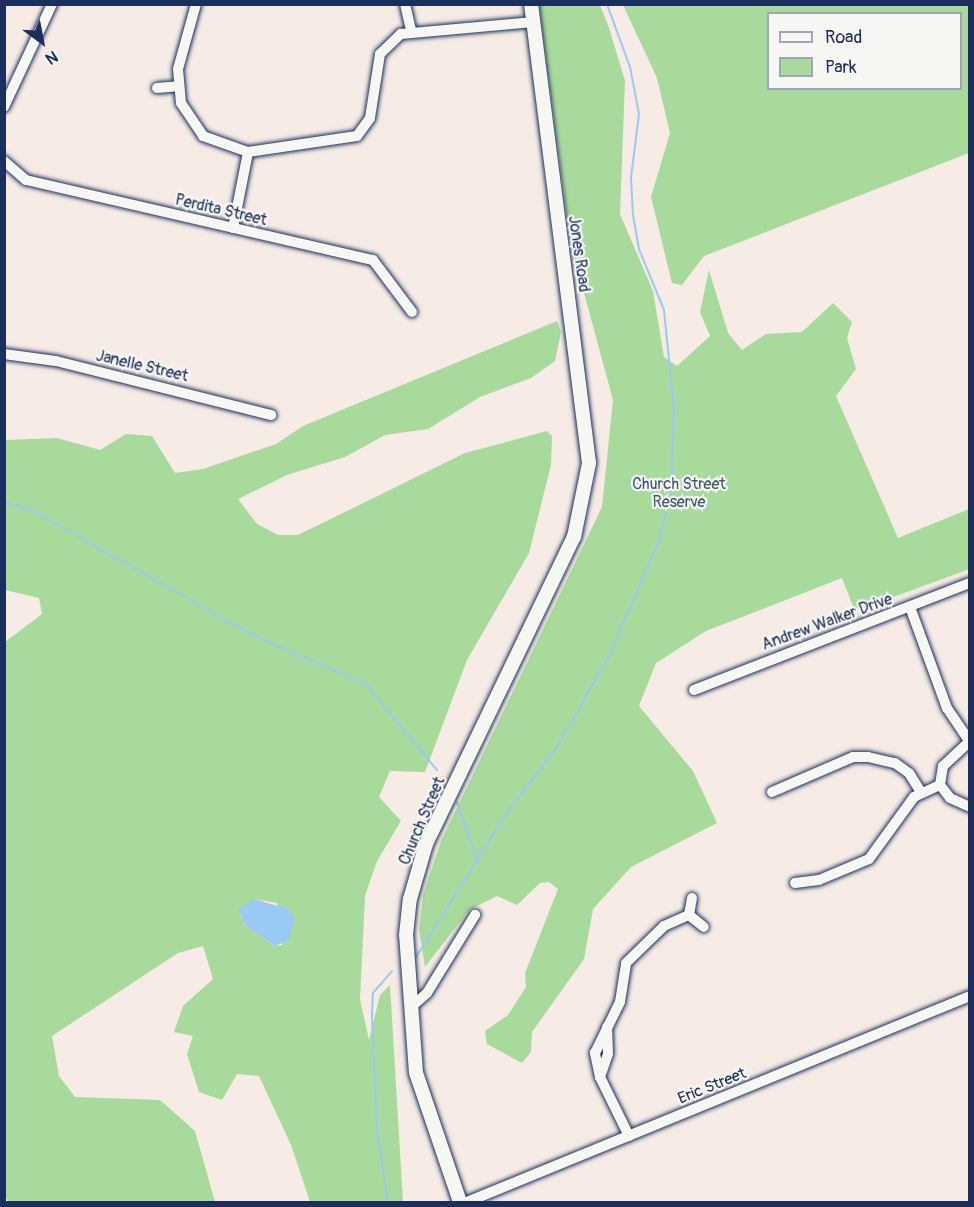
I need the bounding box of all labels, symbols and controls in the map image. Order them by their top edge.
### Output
north arrow [12,12,72,72]
legend [767,12,962,90]
text: Road [825,26,862,49]
text: N [42,46,61,69]
text: Park [825,56,857,79]
street label: Perdita Street [173,190,269,230]
street label: Jones Road [564,215,594,293]
street label: Janelle Street [94,346,190,386]
park label: Church Street Reserve [632,474,726,512]
street label: Andrew Walker Drive [759,589,895,655]
street label: Church Street [395,774,449,868]
street label: Eric Street [675,1064,749,1108]

